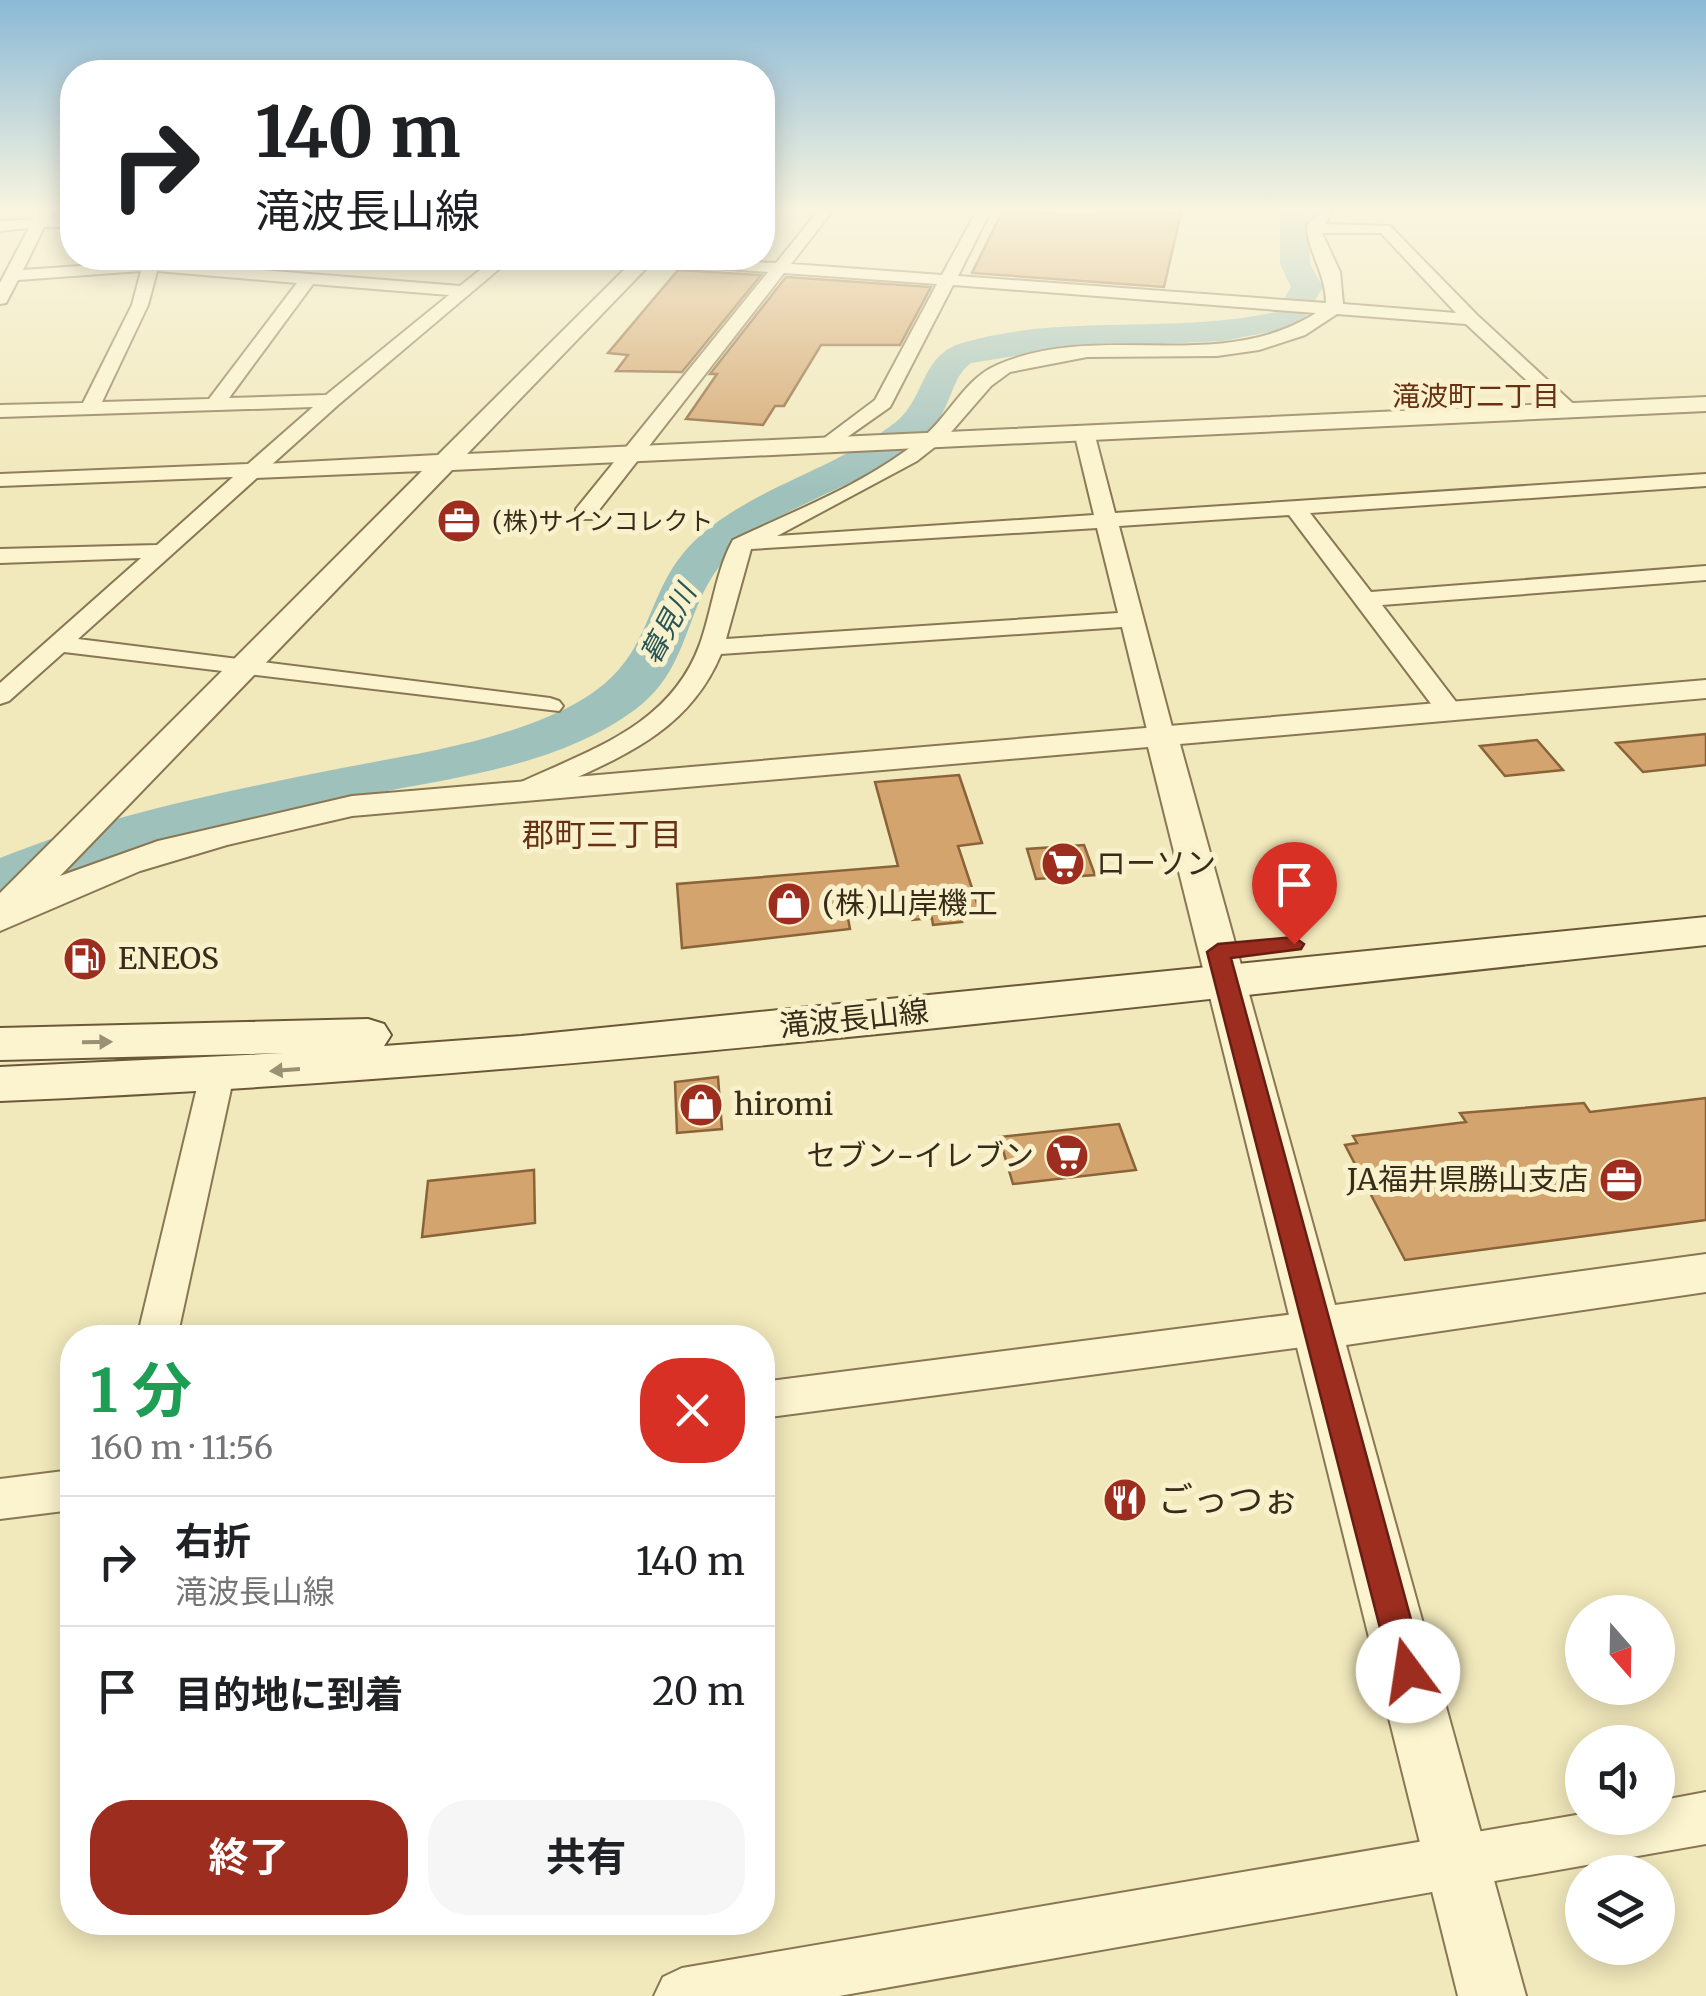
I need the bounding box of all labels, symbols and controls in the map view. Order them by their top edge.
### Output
text: 140 m [255,88,461,176]
icon: right [90,100,220,230]
text: 滝波長山線 [255,183,480,239]
district label: 滝波町二丁目 [1392,378,1560,414]
office icon: (株)サインコレクト [436,498,482,544]
place label: (株)サインコレクト [492,505,714,537]
water label: 暮見川 [632,576,705,670]
district label: 郡町三丁目 [522,815,682,855]
supermarket icon: ローソン [1040,841,1086,887]
pin [1252,842,1337,945]
place label: ローソン [1096,844,1216,882]
icon: arrive [1267,857,1322,912]
shop icon: (株)山岸機工 [766,881,812,927]
place label: (株)山岸機工 [822,884,998,922]
fuel station icon: ENEOS [62,936,108,982]
place label: ENEOS [118,939,219,977]
street label: 滝波長山線 [777,991,930,1045]
one-way arrow [82,1034,114,1050]
one-way arrow [269,1063,301,1079]
shop icon: hiromi [678,1082,724,1128]
place label: hiromi [734,1085,833,1123]
supermarket icon: セブン-イレブン [1044,1133,1090,1179]
place label: セブン-イレブン [807,1136,1034,1174]
office icon: JA福井県勝山支店 [1598,1157,1644,1203]
place label: JA福井県勝山支店 [1346,1160,1588,1198]
text: 1 分 [90,1353,192,1428]
button: close [640,1358,745,1463]
text: 160 m · 11:56 [90,1428,273,1468]
restaurant icon: ごっつぉ [1102,1477,1148,1523]
place label: ごっつぉ [1158,1478,1298,1522]
text: 右折 [175,1518,251,1565]
icon: right [90,1534,145,1589]
text: 140 m [636,1538,745,1585]
text: 滝波長山線 [175,1572,335,1612]
north arrow [1565,1595,1675,1705]
map controls [1565,1595,1675,1965]
position arrow [1356,1619,1460,1723]
icon: arrive [90,1664,145,1719]
text: 20 m [652,1668,745,1715]
text: 目的地に到着 [175,1671,403,1718]
button: sound [1565,1725,1675,1835]
button: 終了 [90,1800,408,1915]
button: 共有 [428,1800,745,1915]
button: layers [1565,1855,1675,1965]

